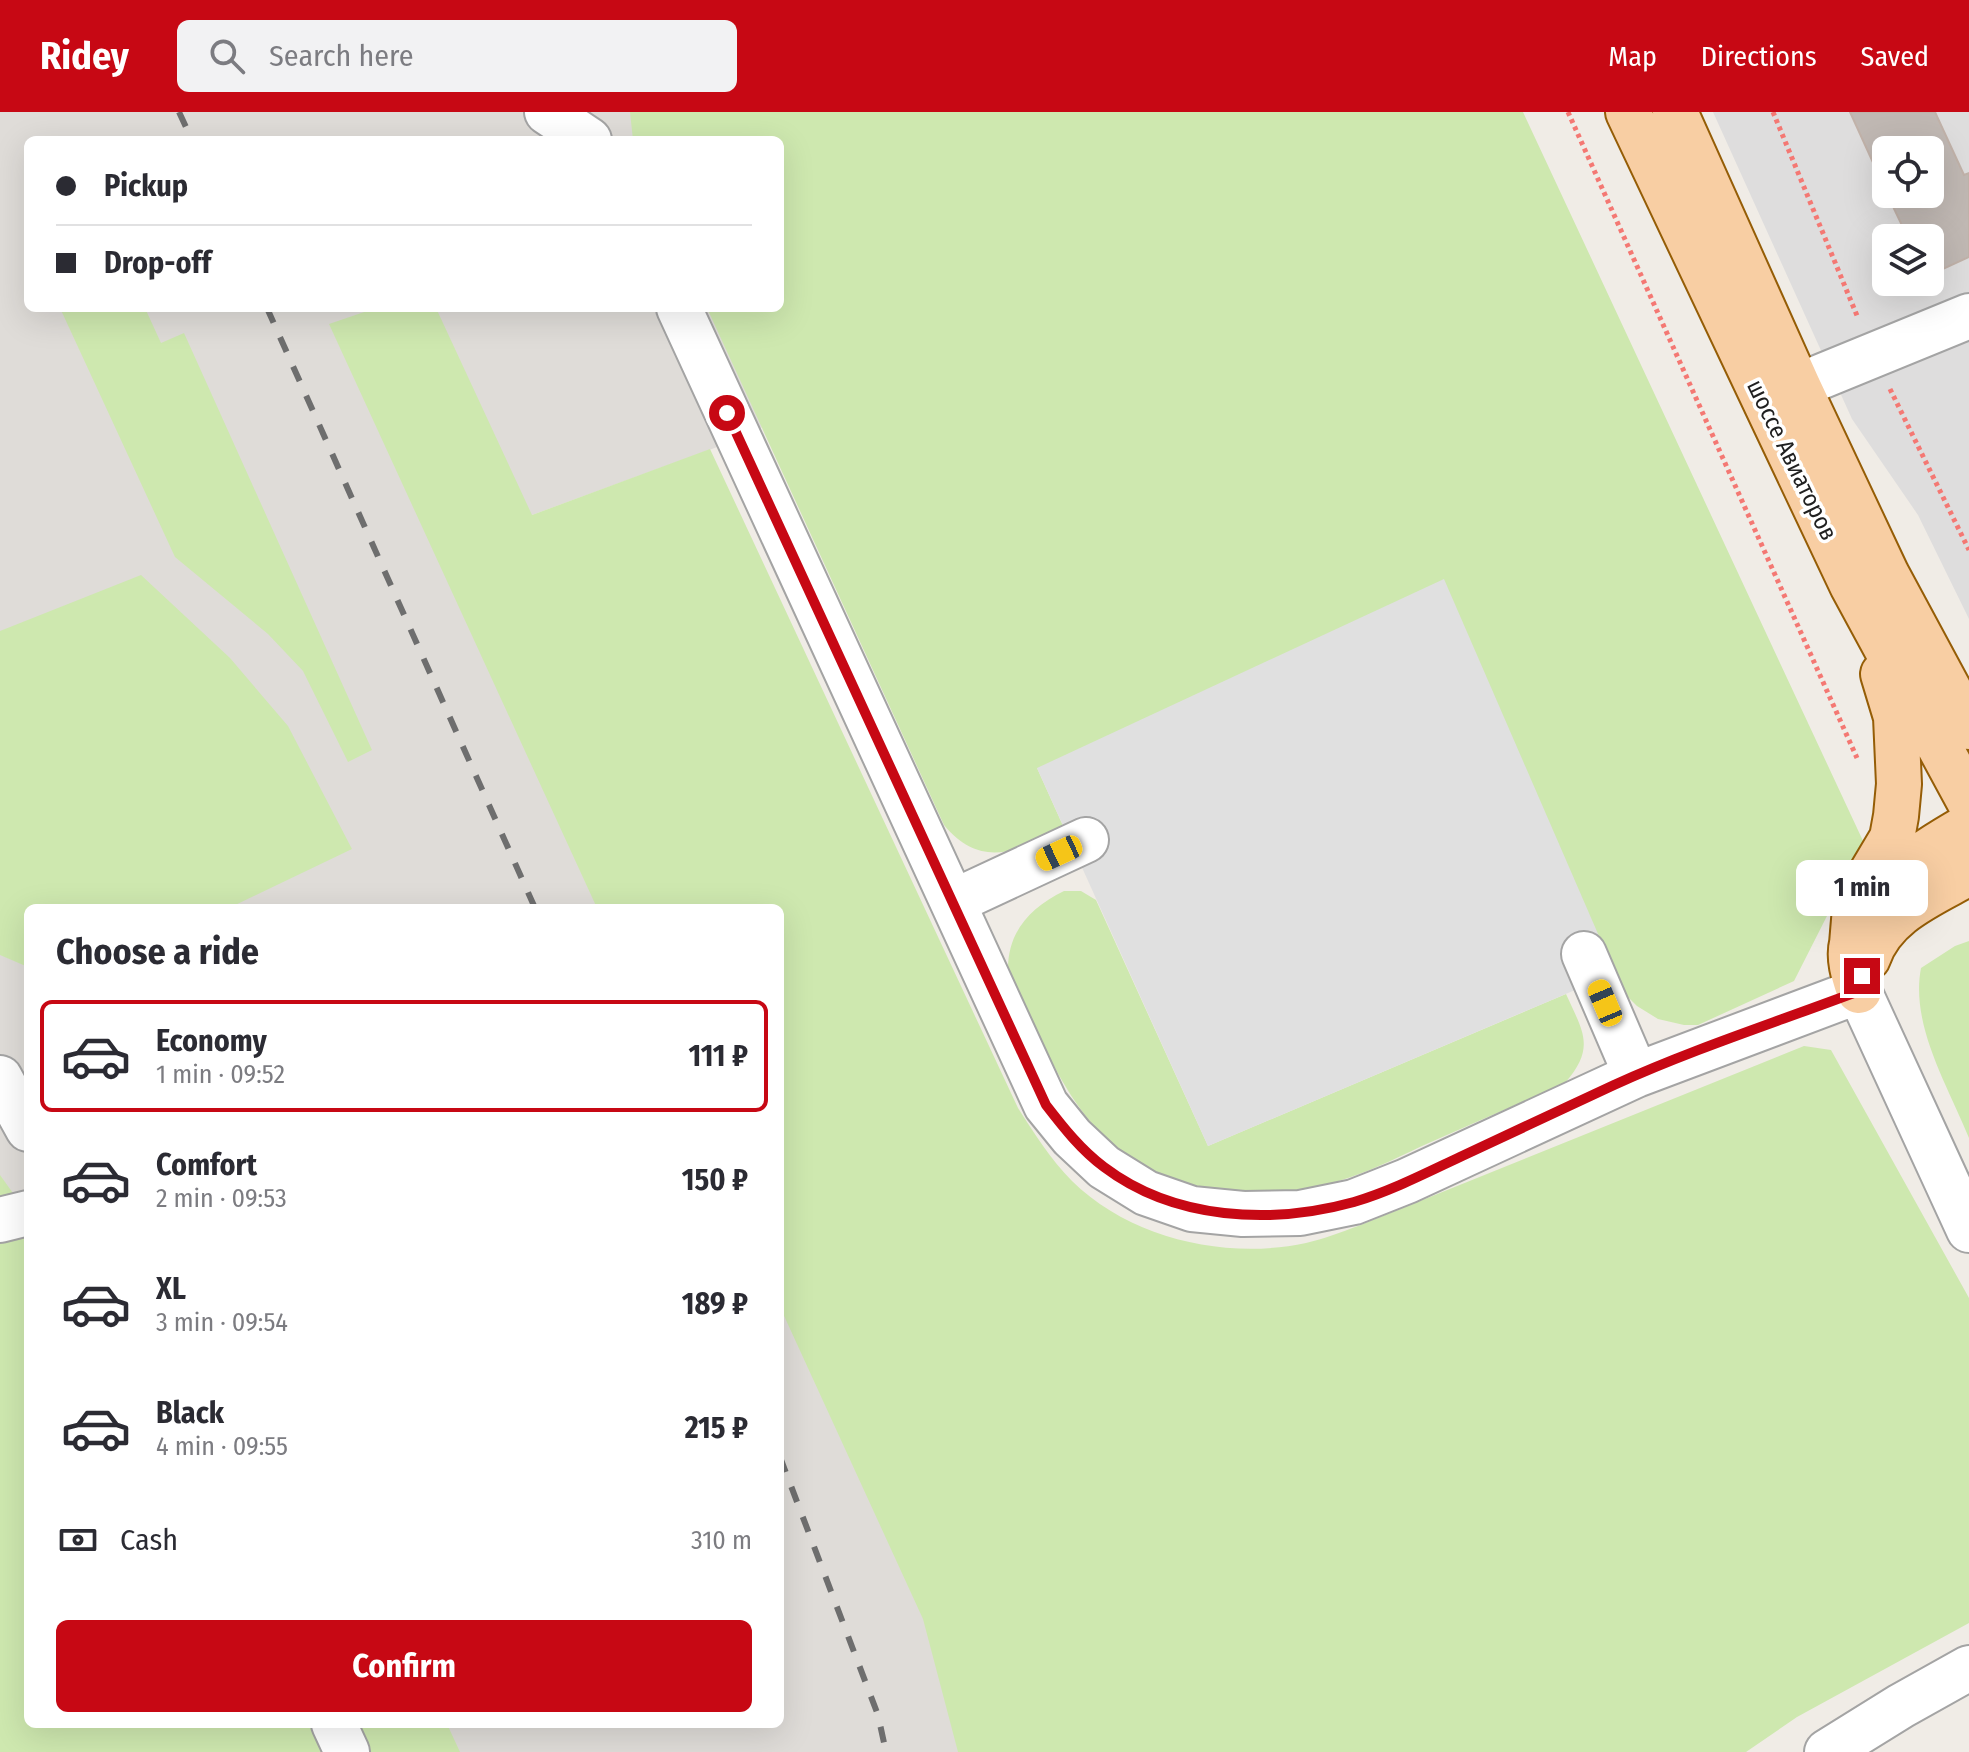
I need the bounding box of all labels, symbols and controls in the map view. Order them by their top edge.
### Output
search box [177,20,737,92]
text: Ridey [40,33,129,79]
icon: search [205,34,249,78]
text: Search here [269,38,414,74]
text: Map [1608,40,1657,73]
text: Directions [1701,40,1817,73]
text: Saved [1861,40,1929,73]
map controls [1872,136,1944,296]
button: locate [1872,136,1944,208]
text: Pickup [104,168,188,204]
button: layers [1872,224,1944,296]
text: Drop-off [104,245,211,281]
street label: шоссе Авиаторов [1741,375,1843,545]
route start [709,395,745,431]
car [1032,832,1086,874]
callout: 1 min [1796,860,1928,916]
text: 1 min [1834,872,1890,903]
text: Choose a ride [56,930,259,974]
route end [1844,958,1880,994]
car [1585,976,1625,1030]
icon: car [60,1020,132,1092]
text: Economy [156,1023,267,1059]
text: 111 ₽ [689,1038,748,1074]
text: 1 min · 09:52 [156,1059,285,1090]
icon: car [60,1144,132,1216]
text: Comfort [156,1147,257,1183]
text: 150 ₽ [682,1162,748,1198]
text: 2 min · 09:53 [156,1183,287,1214]
icon: car [60,1268,132,1340]
text: XL [156,1271,186,1307]
text: 189 ₽ [682,1286,748,1322]
text: 3 min · 09:54 [156,1307,288,1338]
icon: car [60,1392,132,1464]
text: Black [156,1395,224,1431]
text: 215 ₽ [685,1410,748,1446]
text: 4 min · 09:55 [156,1431,288,1462]
icon: cash [56,1518,100,1562]
text: Cash [120,1522,178,1558]
text: 310 m [691,1525,752,1556]
button: Confirm [56,1620,752,1712]

